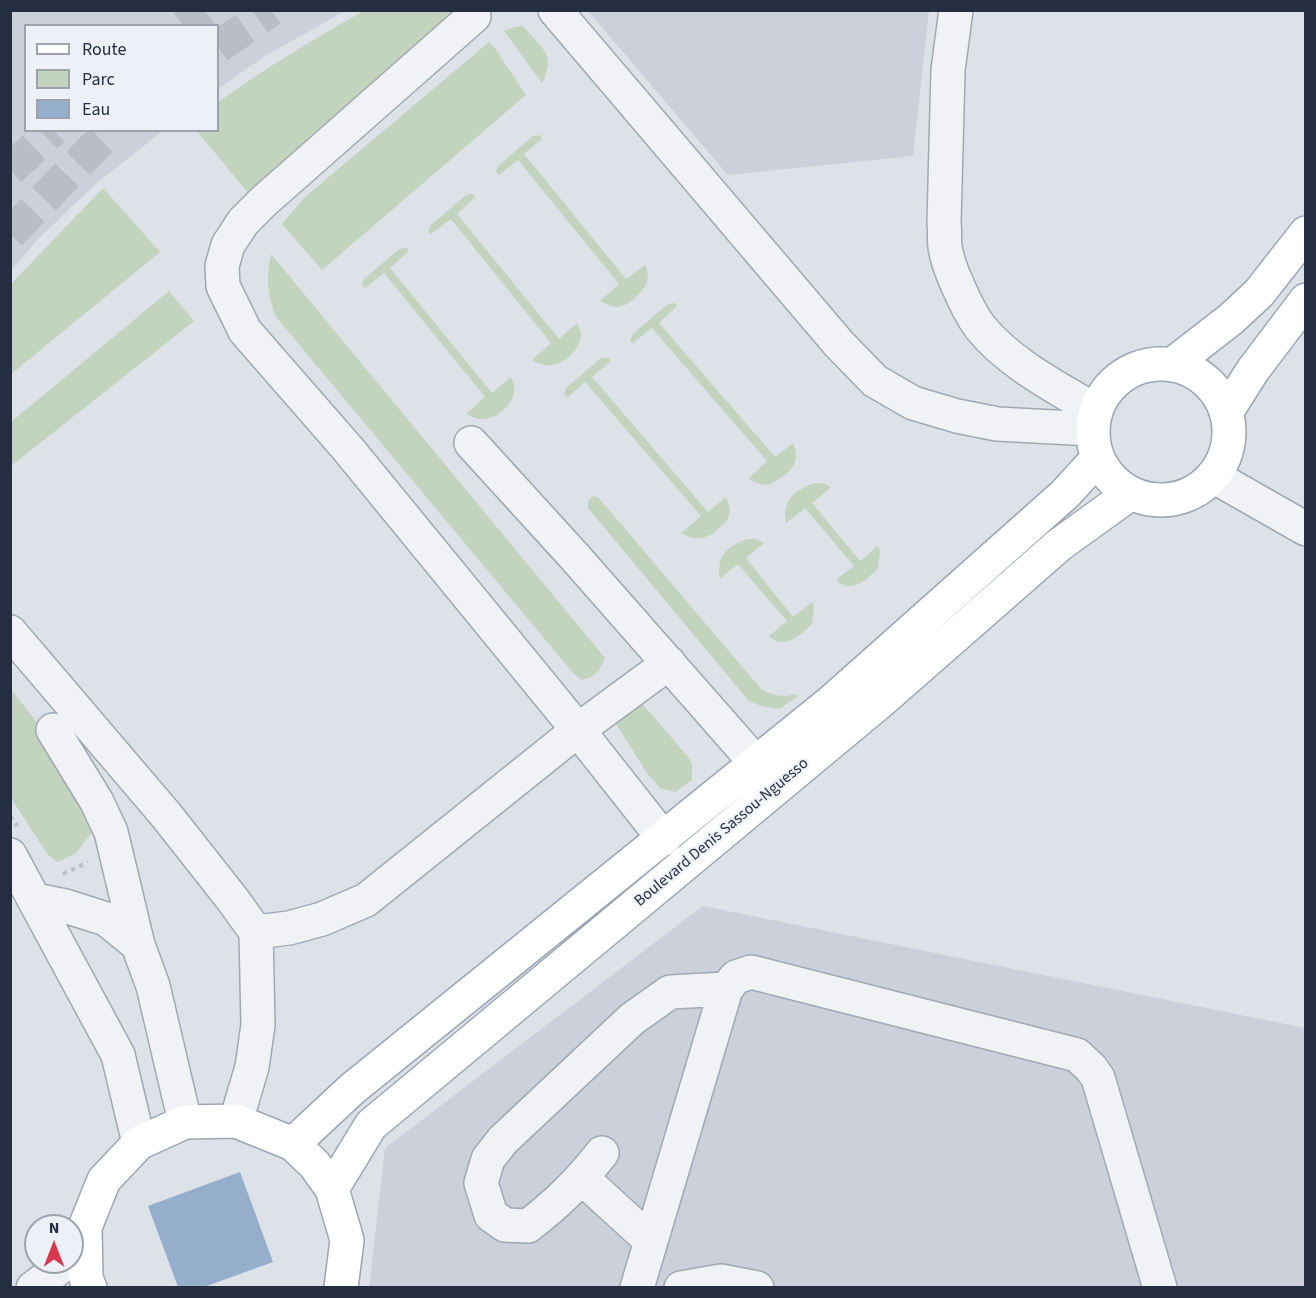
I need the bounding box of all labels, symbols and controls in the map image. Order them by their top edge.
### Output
legend [24,24,219,132]
text: Route [82,37,126,62]
text: Parc [82,67,115,92]
text: Eau [82,97,110,122]
street label: Boulevard Denis Sassou-Nguesso [631,754,813,912]
north arrow [24,1214,84,1274]
text: N [49,1217,59,1239]

